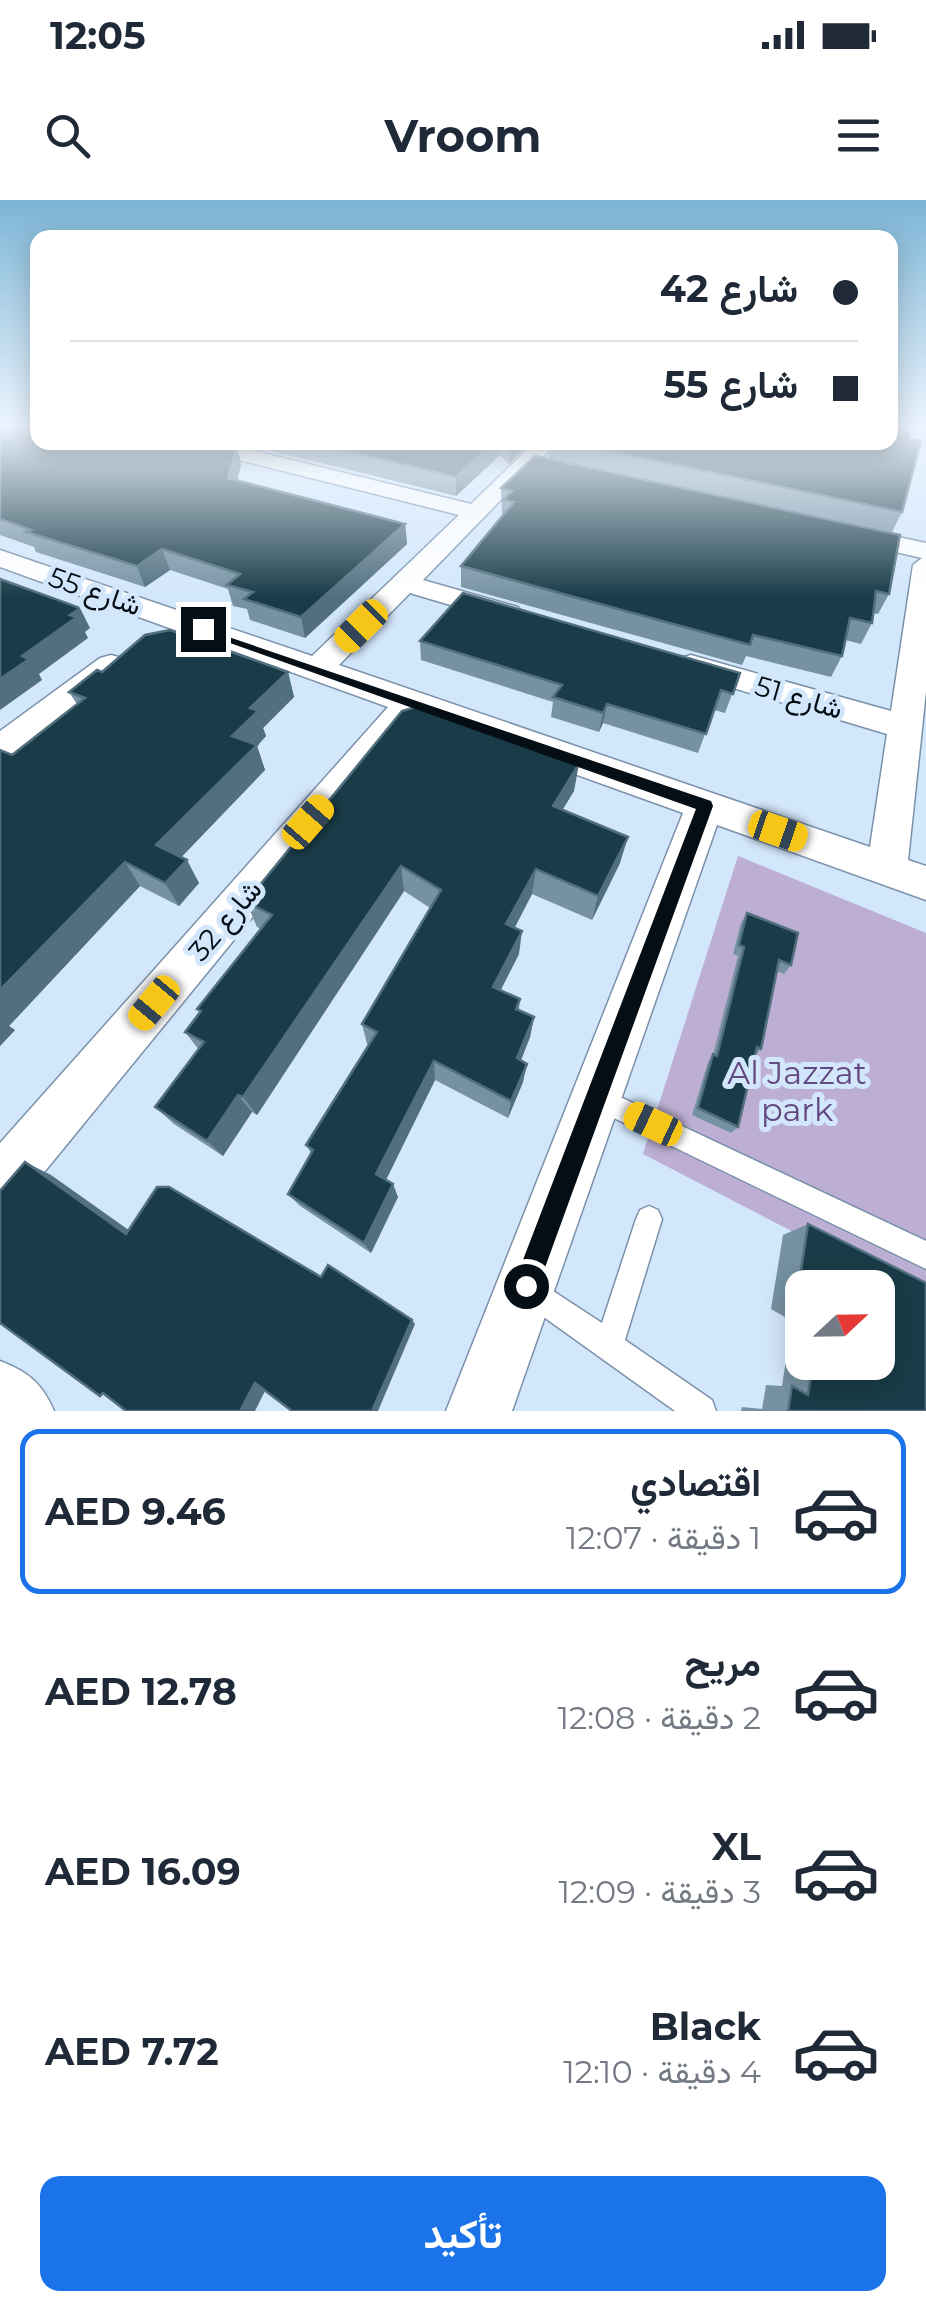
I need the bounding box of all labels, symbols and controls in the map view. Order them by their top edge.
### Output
text: 12:05 [50,12,146,59]
icon: search [40,108,95,163]
text: Vroom [384,108,542,163]
icon: menu [831,108,886,163]
text: شارع 42 [660,265,798,312]
text: شارع 55 [663,361,798,408]
street label: شارع 55 [44,559,146,624]
car [329,594,393,658]
route end [181,607,226,652]
street label: شارع 51 [751,668,847,728]
car [277,790,339,854]
car [745,807,811,855]
street label: شارع 32 [181,873,270,969]
car [123,970,185,1036]
park label: Al Jazzat park [727,1053,867,1129]
car [619,1098,687,1150]
route start [504,1264,549,1309]
north arrow [785,1270,895,1380]
map controls [785,1270,895,1380]
text: اقتصادي [630,1459,761,1506]
icon: car [791,1467,881,1557]
text: AED 9.46 [45,1488,226,1535]
text: 1 دقيقة · 12:07 [566,1518,761,1557]
text: مريح [685,1639,761,1686]
icon: car [791,1647,881,1737]
text: AED 12.78 [45,1668,237,1715]
text: 2 دقيقة · 12:08 [557,1698,761,1737]
text: XL [712,1823,761,1870]
icon: car [791,1827,881,1917]
text: AED 16.09 [45,1848,241,1895]
text: 3 دقيقة · 12:09 [558,1872,761,1911]
text: Black [650,2003,761,2050]
icon: car [791,2007,881,2097]
text: AED 7.72 [45,2028,219,2075]
text: 4 دقيقة · 12:10 [563,2052,761,2091]
button: تأكيد [40,2176,886,2291]

